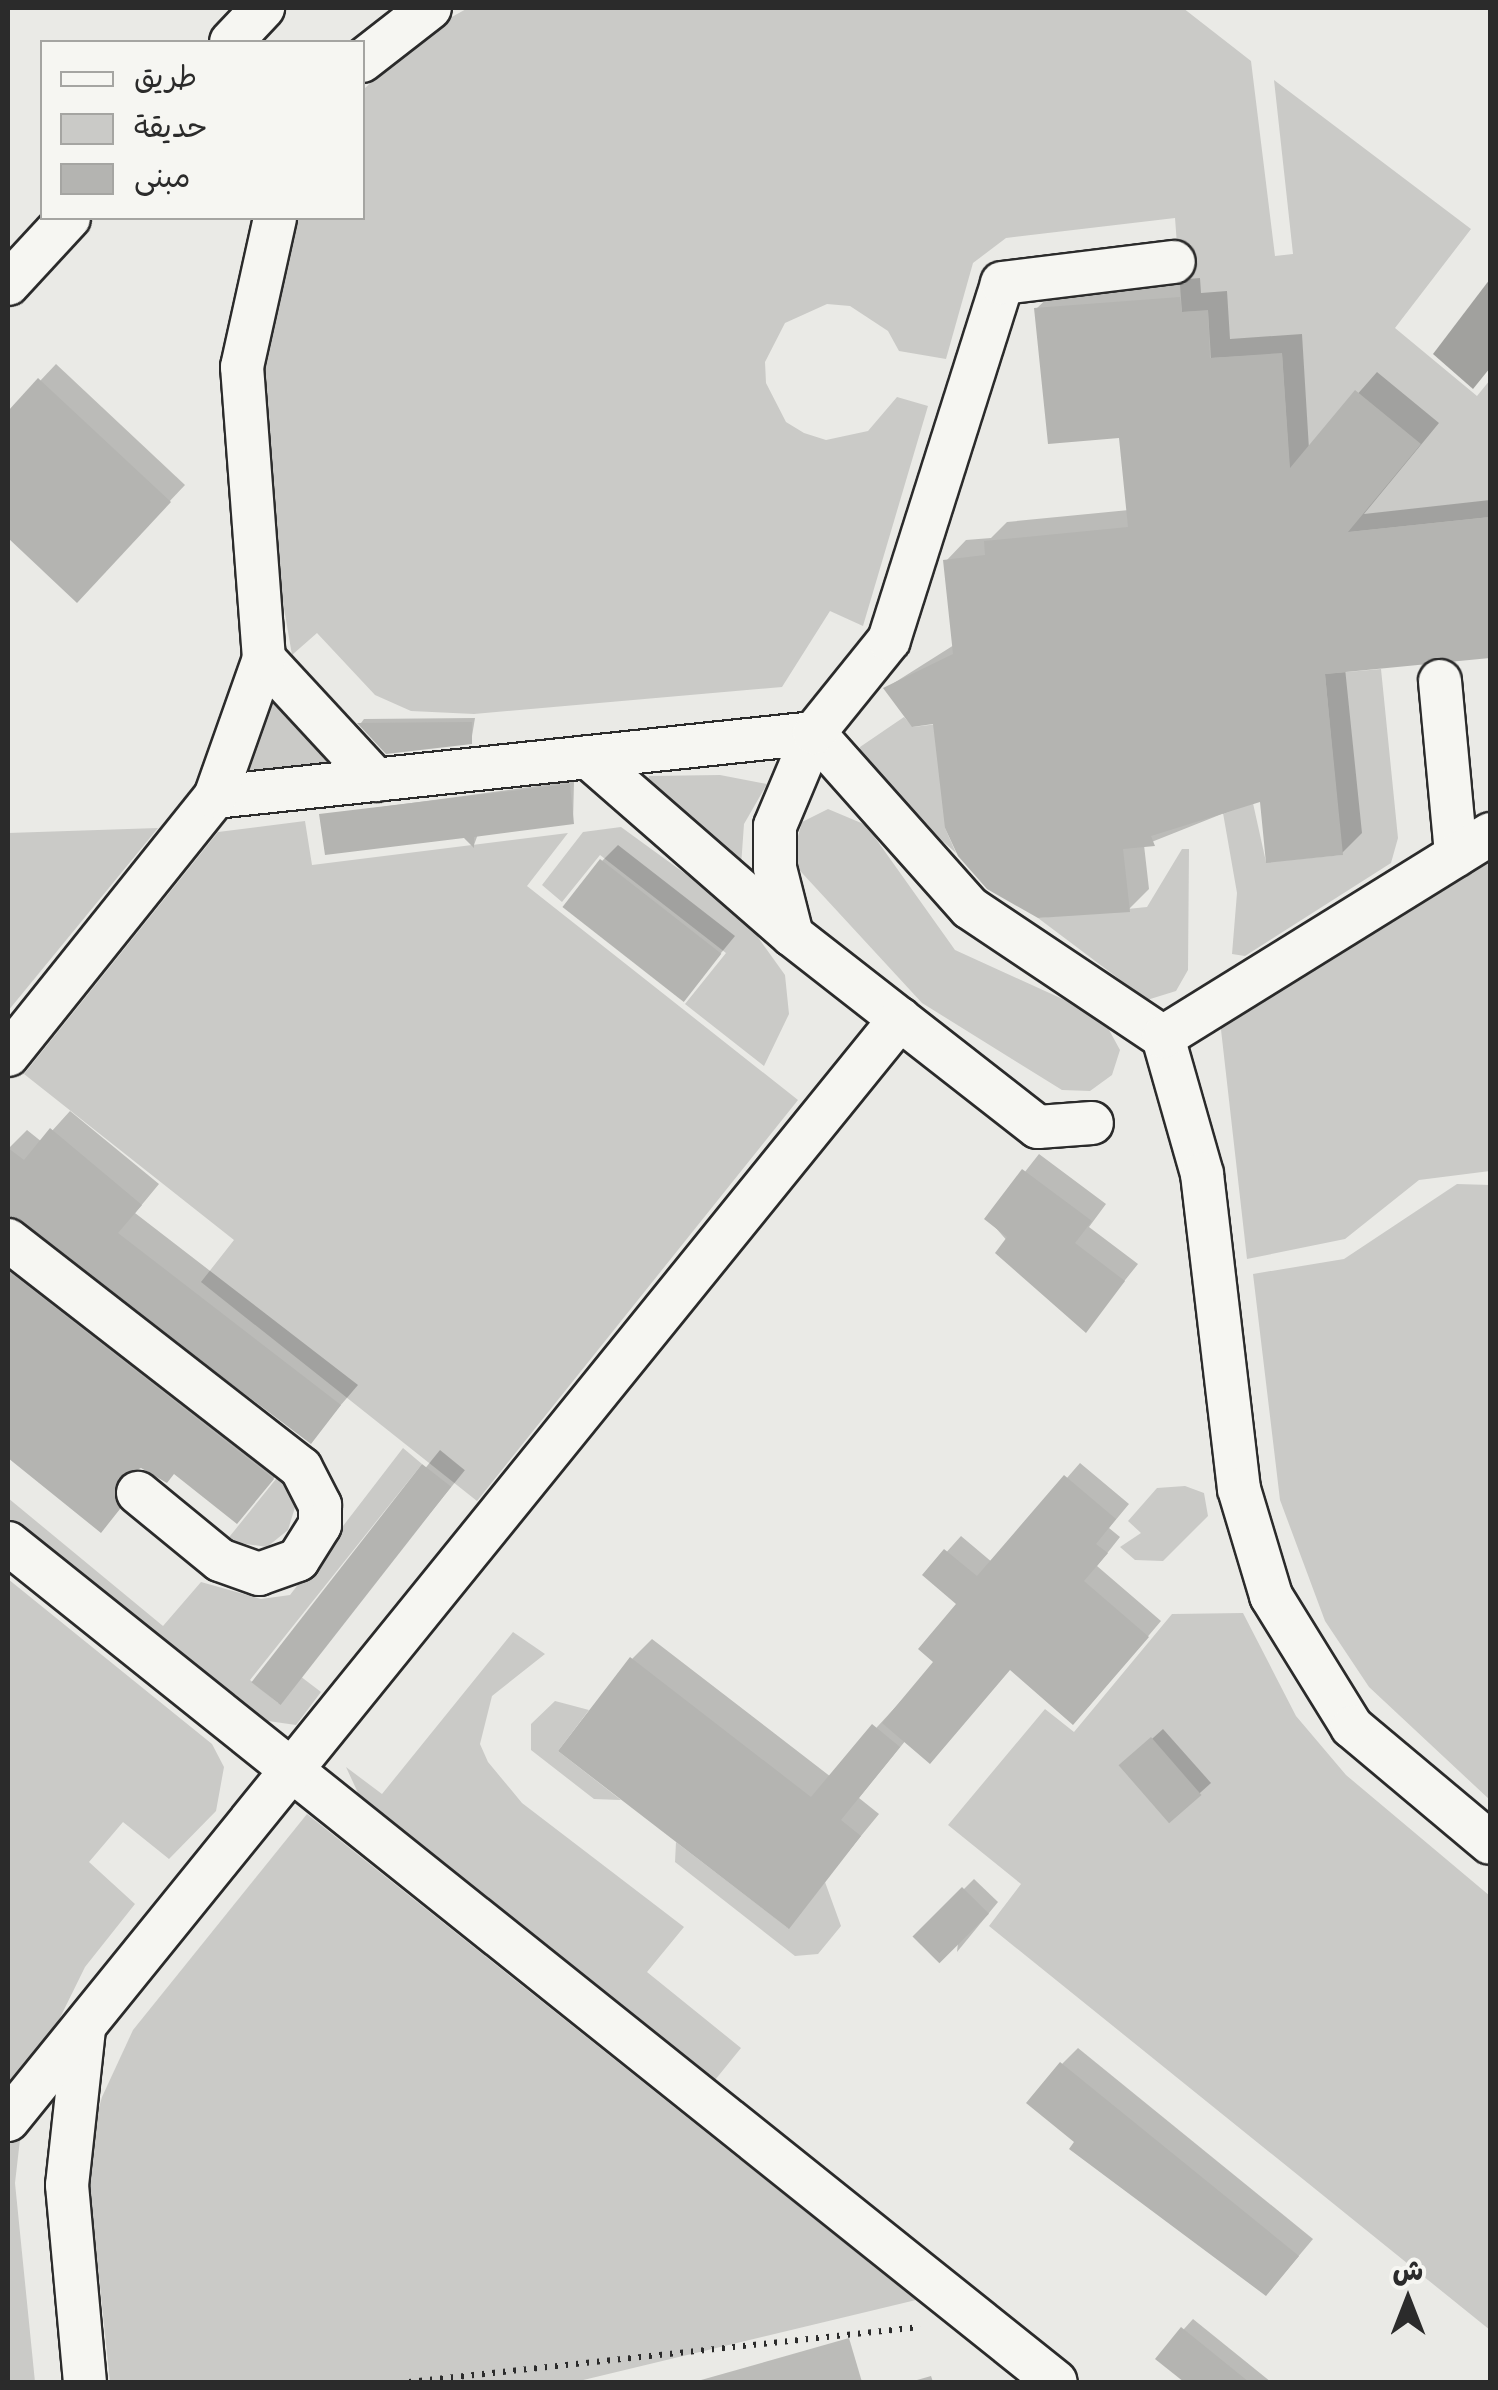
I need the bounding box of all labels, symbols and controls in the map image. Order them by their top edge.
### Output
legend [40,40,365,220]
text: طريق [134,56,197,97]
text: حديقة [134,106,208,147]
text: مبنى [134,156,190,197]
north arrow [1358,2250,1458,2350]
text: ش [1393,2251,1423,2289]

